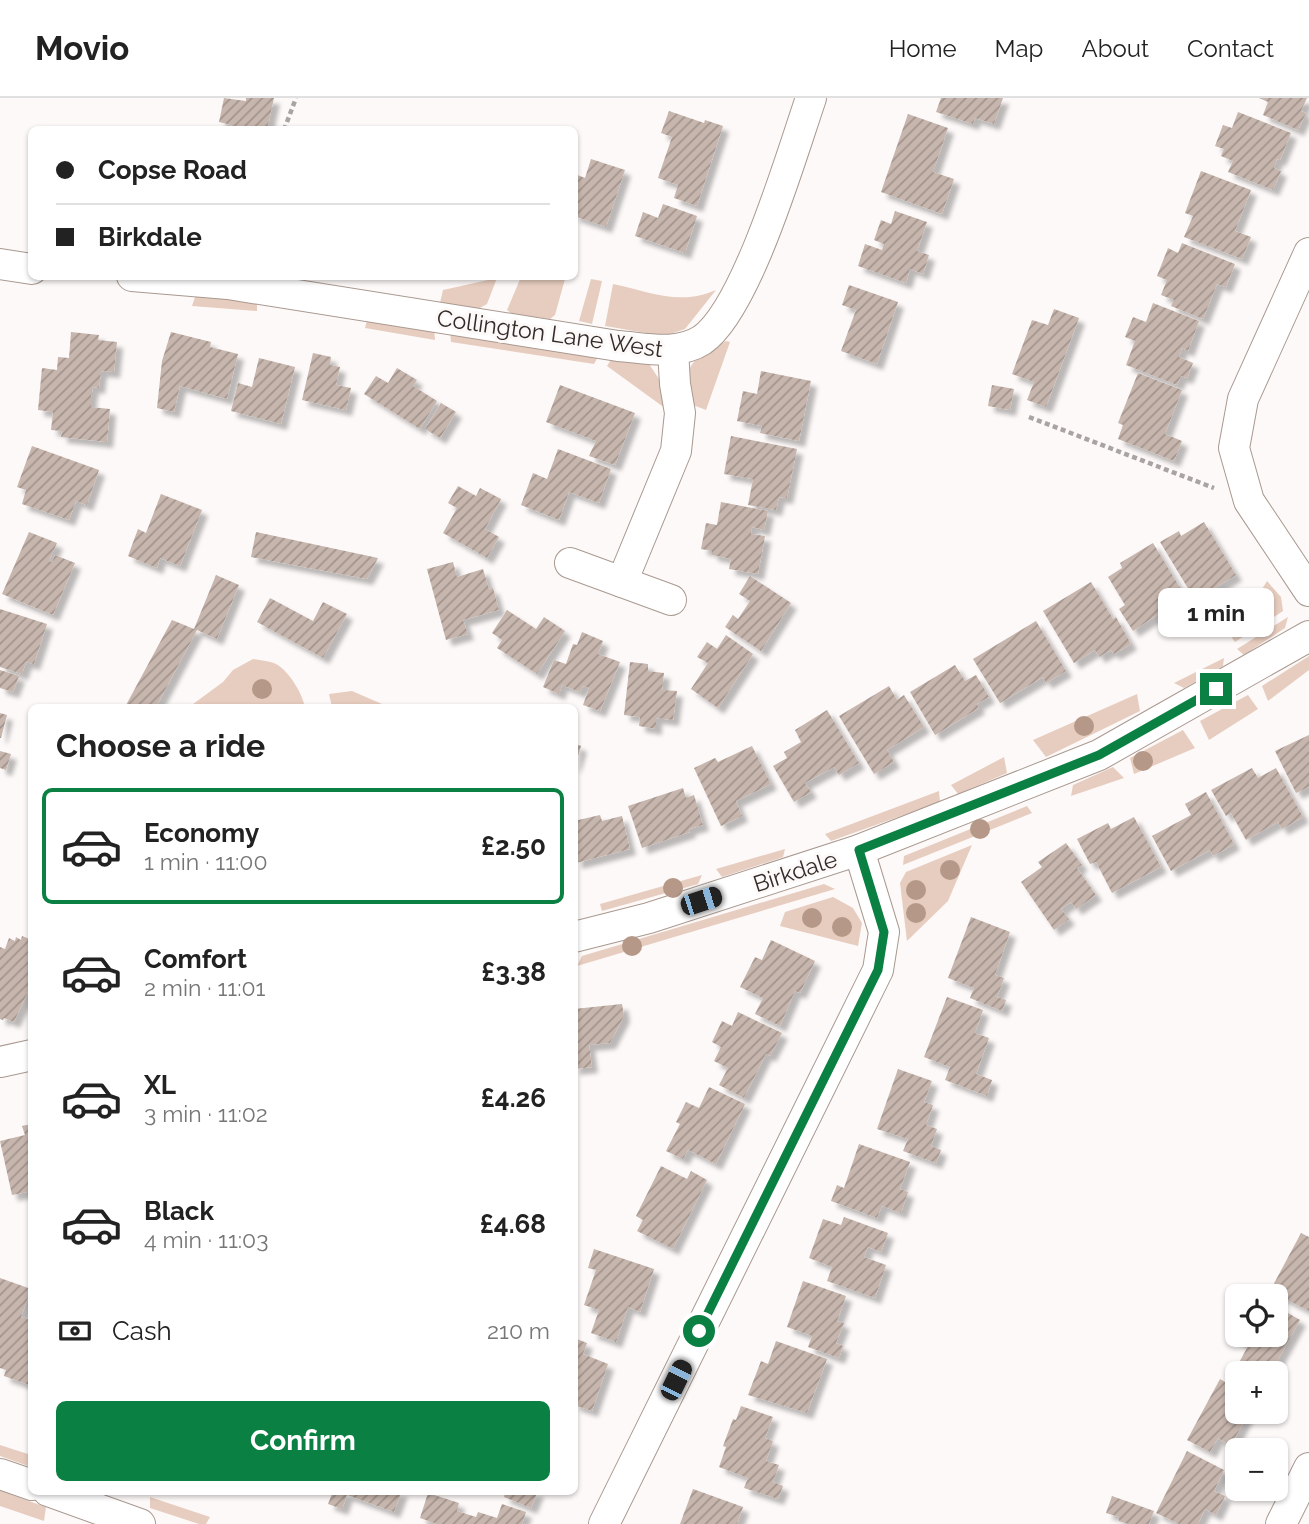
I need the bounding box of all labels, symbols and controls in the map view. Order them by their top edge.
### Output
text: Movio [35,29,129,68]
text: Home [889,34,957,63]
text: Map [995,34,1043,63]
text: About [1081,34,1149,63]
text: Contact [1187,34,1274,63]
text: Copse Road [98,155,247,185]
text: Birkdale [98,222,202,252]
street label: Collington Lane West [435,304,665,362]
callout: 1 min [1158,588,1274,636]
text: 1 min [1187,599,1245,626]
route end [1200,673,1232,705]
text: Choose a ride [56,727,265,764]
icon: car [60,815,123,878]
text: Economy [144,818,259,848]
text: £2.50 [481,831,546,861]
street label: Birkdale [750,845,840,897]
text: 1 min · 11:00 [144,848,268,875]
car [678,885,725,917]
icon: car [60,941,123,1004]
text: Comfort [144,944,247,974]
text: £3.38 [481,957,546,987]
text: 2 min · 11:01 [144,974,265,1001]
icon: car [60,1067,123,1130]
text: XL [144,1070,176,1100]
text: £4.26 [481,1083,546,1113]
text: 3 min · 11:02 [144,1100,268,1127]
icon: car [60,1193,123,1256]
text: Black [144,1196,214,1226]
text: £4.68 [480,1209,546,1239]
text: 4 min · 11:03 [144,1226,268,1253]
map controls [1225,1284,1288,1501]
button: locate [1225,1284,1288,1347]
icon: cash [56,1312,94,1350]
route start [683,1315,715,1347]
text: Cash [112,1316,172,1346]
text: 210 m [487,1317,550,1344]
car [658,1357,695,1403]
button: + [1225,1361,1288,1424]
button: Confirm [56,1401,550,1481]
button: − [1225,1438,1288,1501]

